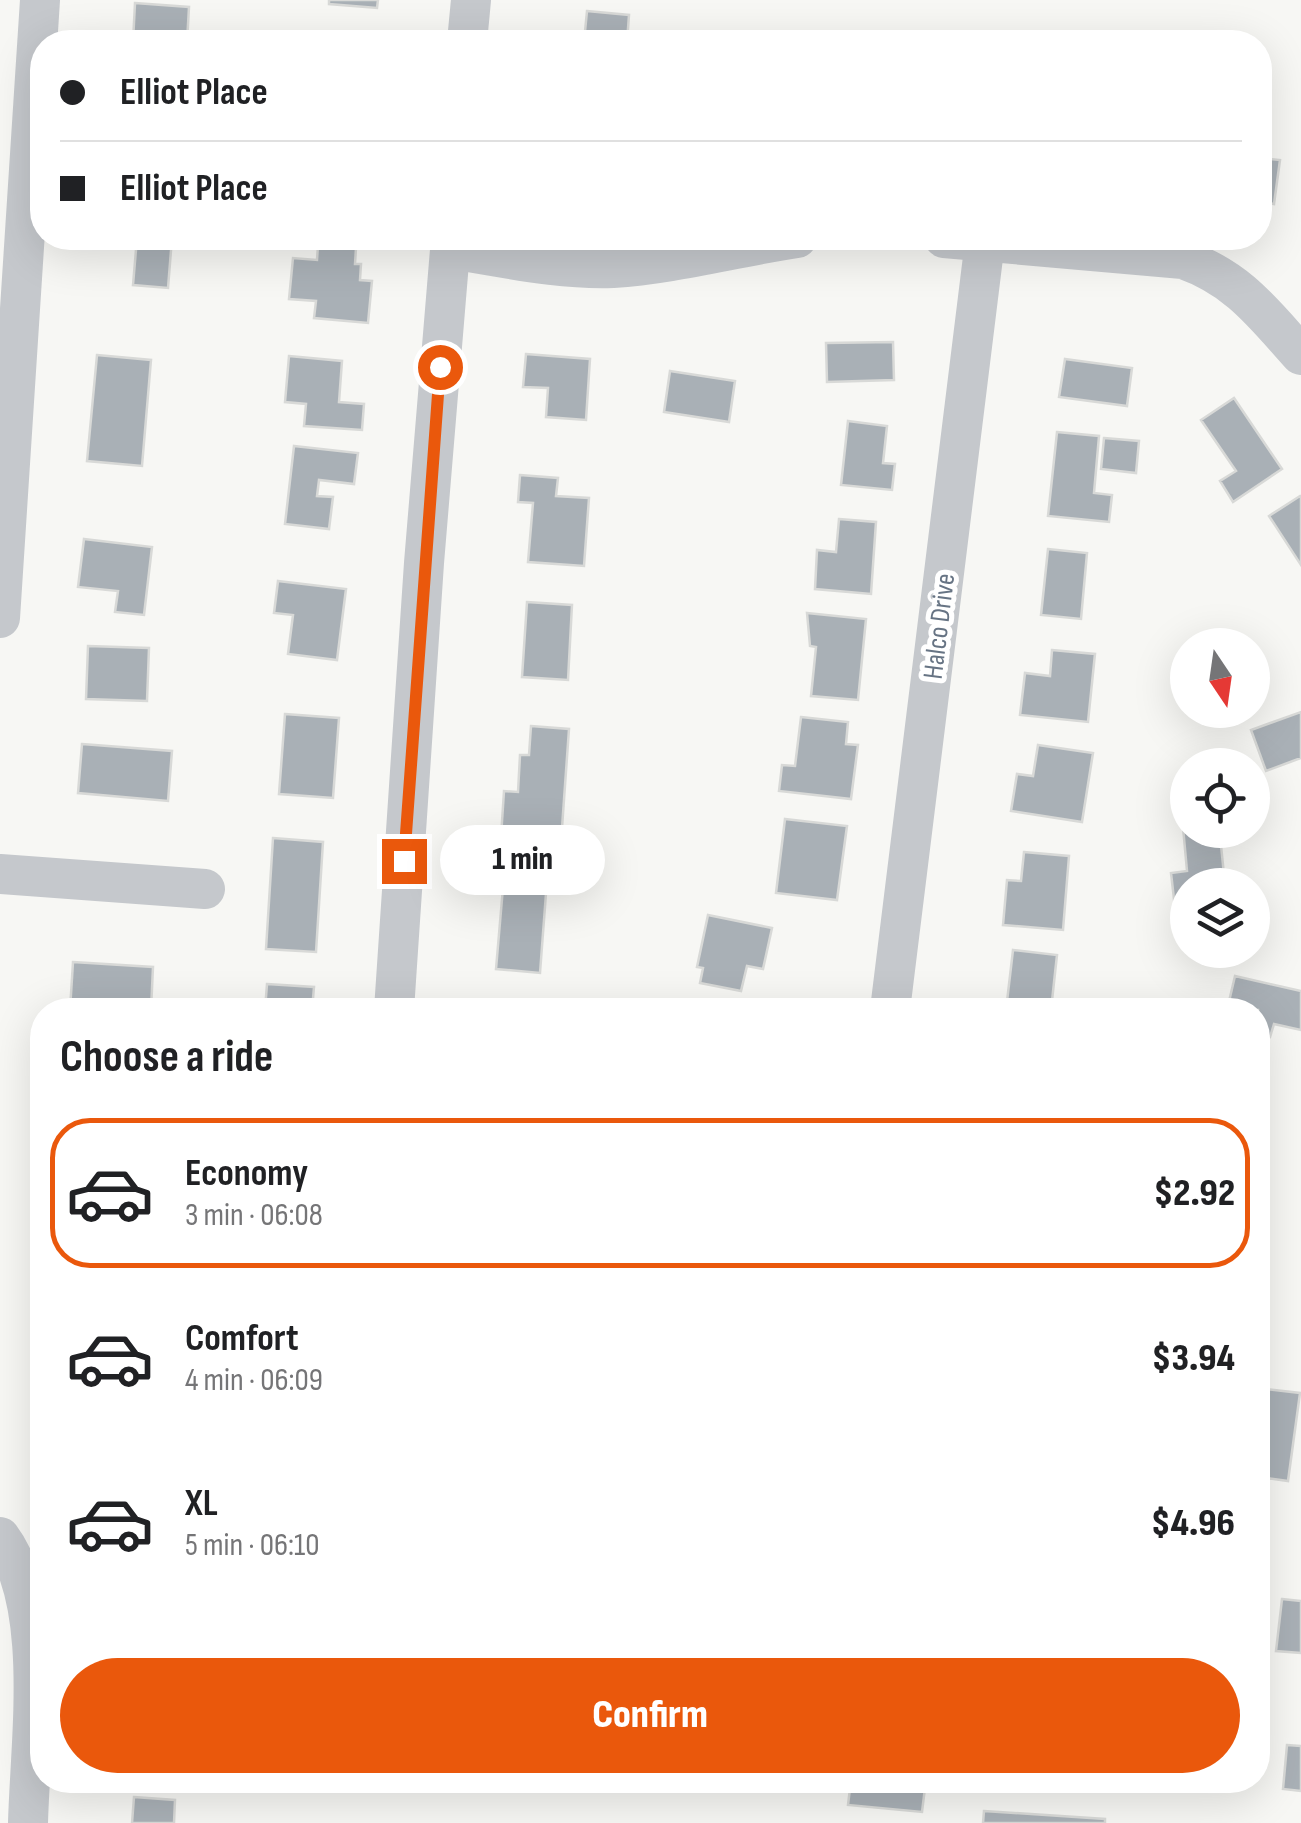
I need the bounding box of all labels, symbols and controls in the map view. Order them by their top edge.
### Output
text: Elliot Place [120,70,268,115]
text: Elliot Place [120,166,268,211]
route start [418,345,463,390]
street label: Halco Drive [917,571,962,681]
north arrow [1170,628,1270,728]
map controls [1170,628,1270,968]
button: locate [1170,748,1270,848]
callout: 1 min [439,826,604,896]
route end [382,839,427,884]
text: 1 min [492,840,553,879]
button: layers [1170,868,1270,968]
text: Choose a ride [60,1030,273,1085]
icon: car [65,1148,155,1238]
text: Economy [185,1151,308,1196]
text: $2.92 [1154,1171,1235,1216]
text: 3 min · 06:08 [185,1196,323,1235]
icon: car [65,1313,155,1403]
text: Comfort [185,1316,299,1361]
text: $3.94 [1152,1336,1235,1381]
text: 4 min · 06:09 [185,1361,323,1400]
icon: car [65,1478,155,1568]
text: XL [185,1481,218,1526]
text: $4.96 [1151,1501,1235,1546]
text: 5 min · 06:10 [185,1526,319,1565]
button: Confirm [60,1658,1240,1773]

